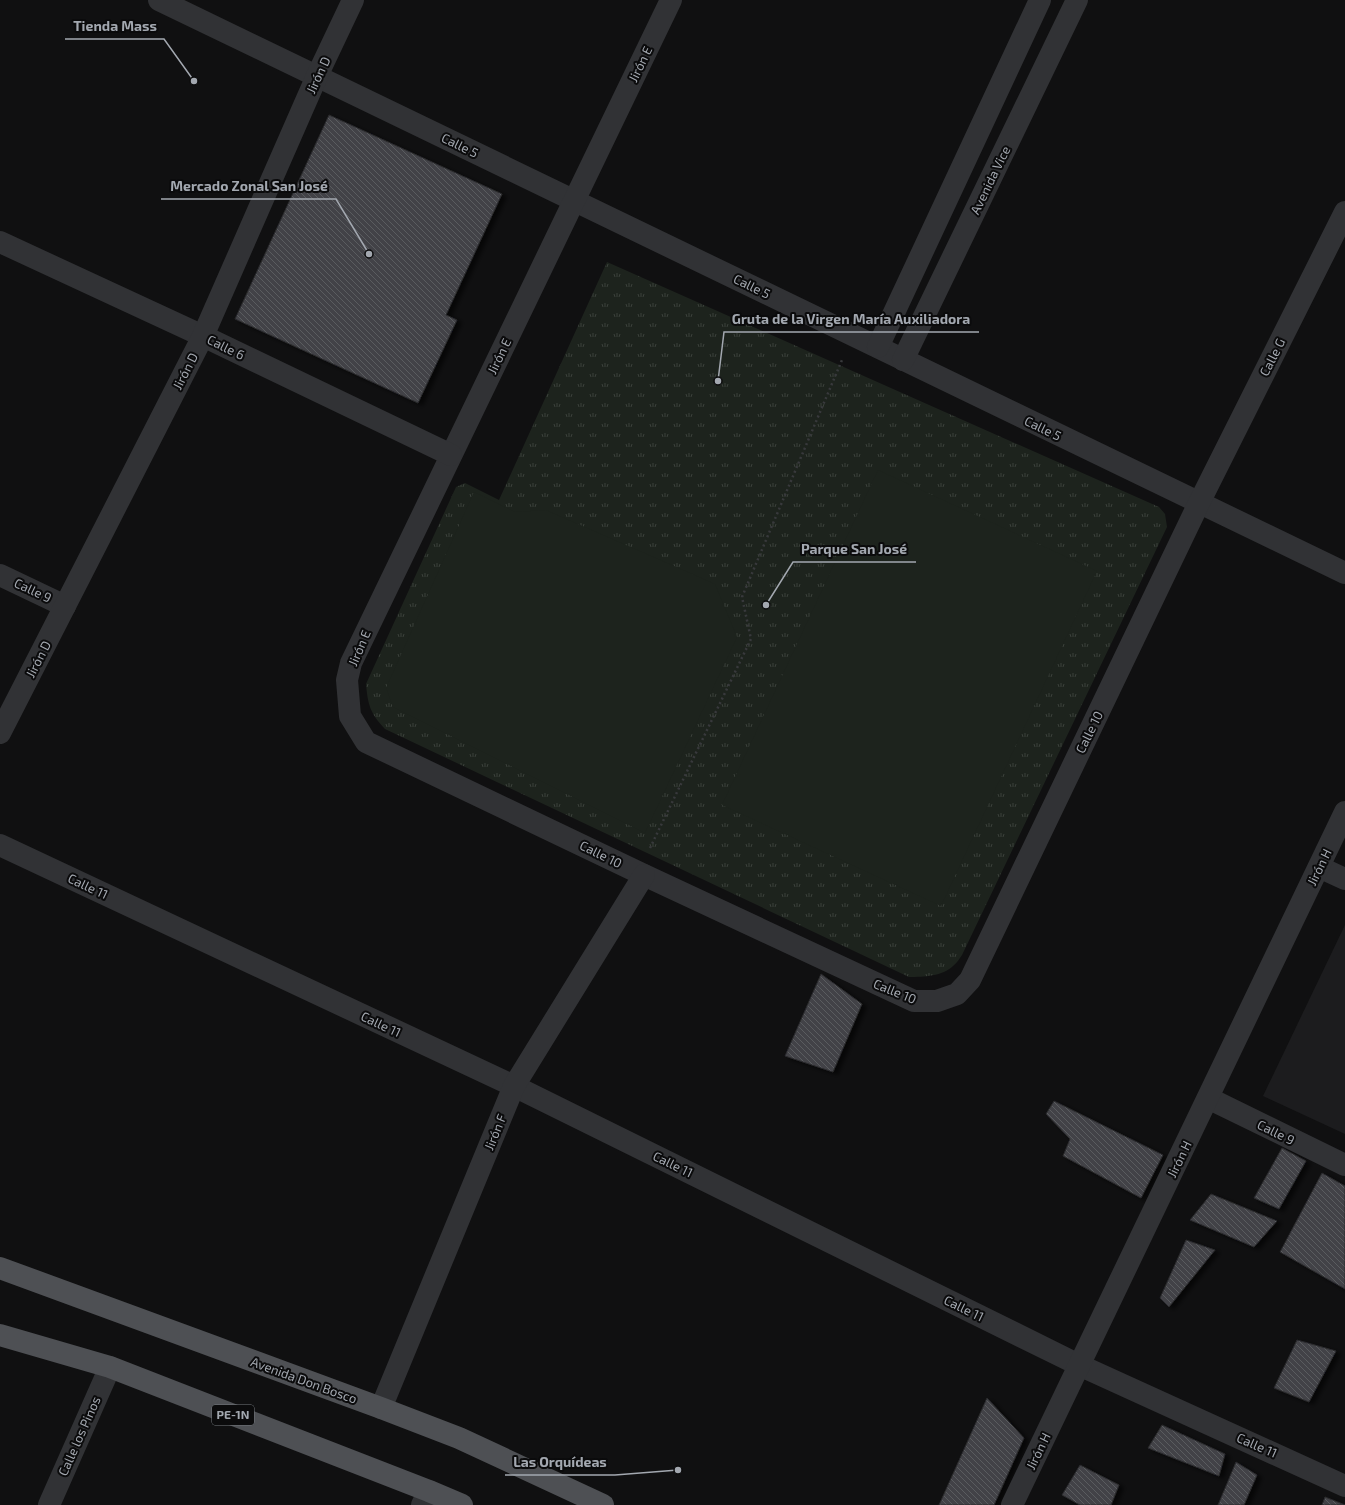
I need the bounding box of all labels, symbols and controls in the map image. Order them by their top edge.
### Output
callout: Tienda Mass [65,13,164,39]
text: Tienda Mass [73,17,157,34]
street label: Jirón E [625,44,655,84]
street label: Jirón D [302,54,334,96]
street label: Calle 5 [439,129,481,161]
street label: Avenida Vice [967,143,1013,217]
callout: Mercado Zonal San José [161,173,336,199]
text: Mercado Zonal San José [170,177,328,194]
street label: Calle 5 [731,270,773,302]
callout: Gruta de la Virgen María Auxiliadora [724,306,979,332]
text: Gruta de la Virgen María Auxiliadora [732,310,970,327]
street label: Calle 6 [205,331,247,363]
street label: Calle G [1256,335,1288,379]
street label: Jirón E [484,336,514,376]
street label: Jirón D [169,350,201,392]
street label: Calle 5 [1022,412,1064,444]
callout: Parque San José [793,536,916,562]
text: Parque San José [801,540,907,557]
street label: Calle 9 [12,574,54,606]
street label: Jirón E [344,627,374,669]
street label: Jirón D [22,638,54,680]
street label: Calle 10 [1072,708,1106,756]
street label: Calle 10 [577,837,625,871]
street label: Jirón H [1303,846,1335,888]
street label: Calle 11 [65,870,111,902]
street label: Calle 10 [871,975,919,1007]
street label: Calle 11 [358,1008,404,1040]
street label: Jirón F [481,1112,509,1152]
street label: Calle 9 [1255,1116,1297,1148]
street label: Jirón H [1163,1138,1195,1180]
street label: Calle 11 [650,1147,696,1181]
street label: Calle 11 [941,1291,987,1325]
street label: Avenida Don Bosco [249,1353,359,1407]
street label: Calle los Pinos [54,1394,104,1478]
road number: PE-1N [212,1405,254,1425]
street label: Calle 11 [1234,1429,1280,1461]
street label: Jirón H [1022,1430,1054,1472]
callout: Las Orquídeas [505,1449,615,1475]
text: Las Orquídeas [513,1453,607,1470]

